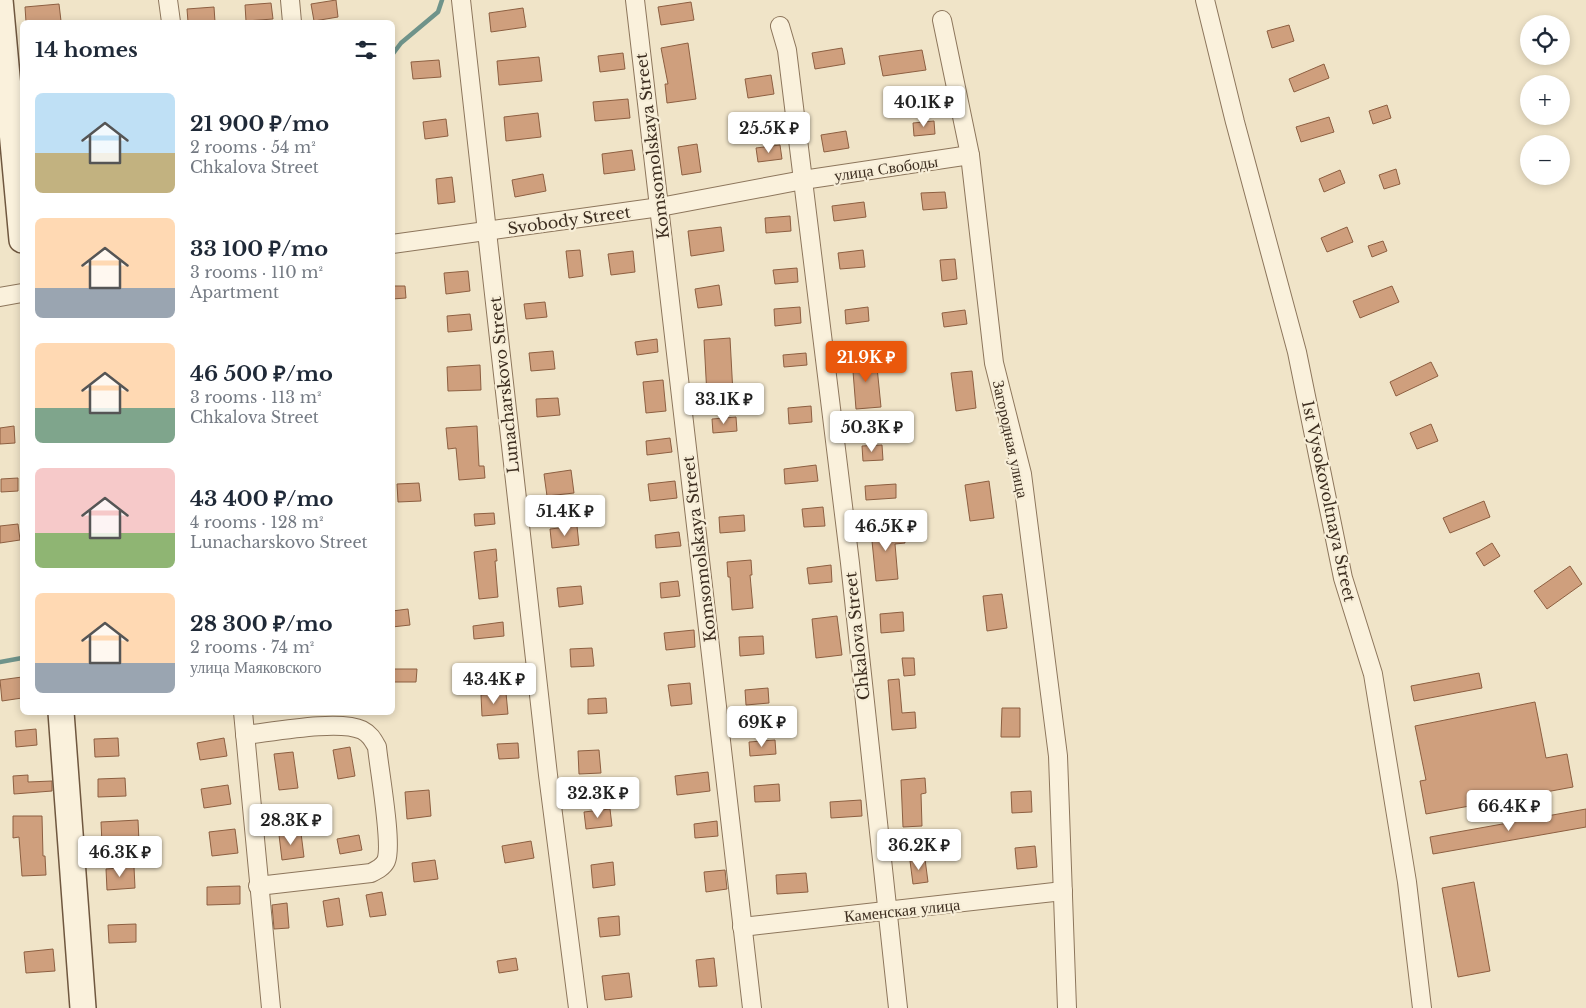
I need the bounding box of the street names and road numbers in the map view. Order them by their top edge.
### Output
street label: Komsomolskaya Street [631,52,673,240]
street label: улица Свободы [833,151,940,185]
street label: Svobody Street [506,201,632,239]
street label: Lunacharskovo Street [485,296,523,474]
street label: Загородная улица [989,378,1033,500]
street label: 1st Vysokovoltnaya Street [1298,398,1360,604]
street label: Komsomolskaya Street [678,455,720,643]
street label: Chkalova Street [840,571,874,701]
street label: Каменская улица [843,894,961,926]

